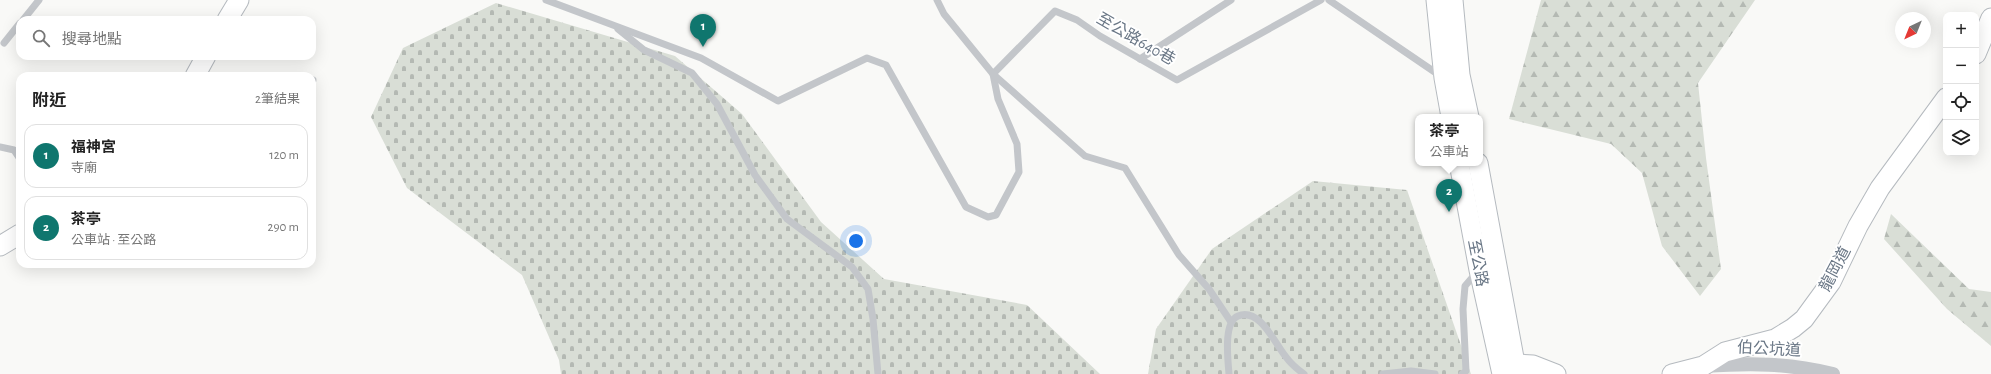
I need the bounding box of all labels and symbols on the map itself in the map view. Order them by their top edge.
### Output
street label: 至公路640巷 [1094,9,1178,68]
north arrow [1895,12,1931,48]
pin: 1 [690,14,716,47]
pin: 2 [1436,179,1462,212]
your location [846,231,866,251]
street label: 至公路 [1466,238,1491,288]
street label: 龍岡道 [1816,244,1853,294]
street label: 伯公坑道 [1737,338,1801,359]

